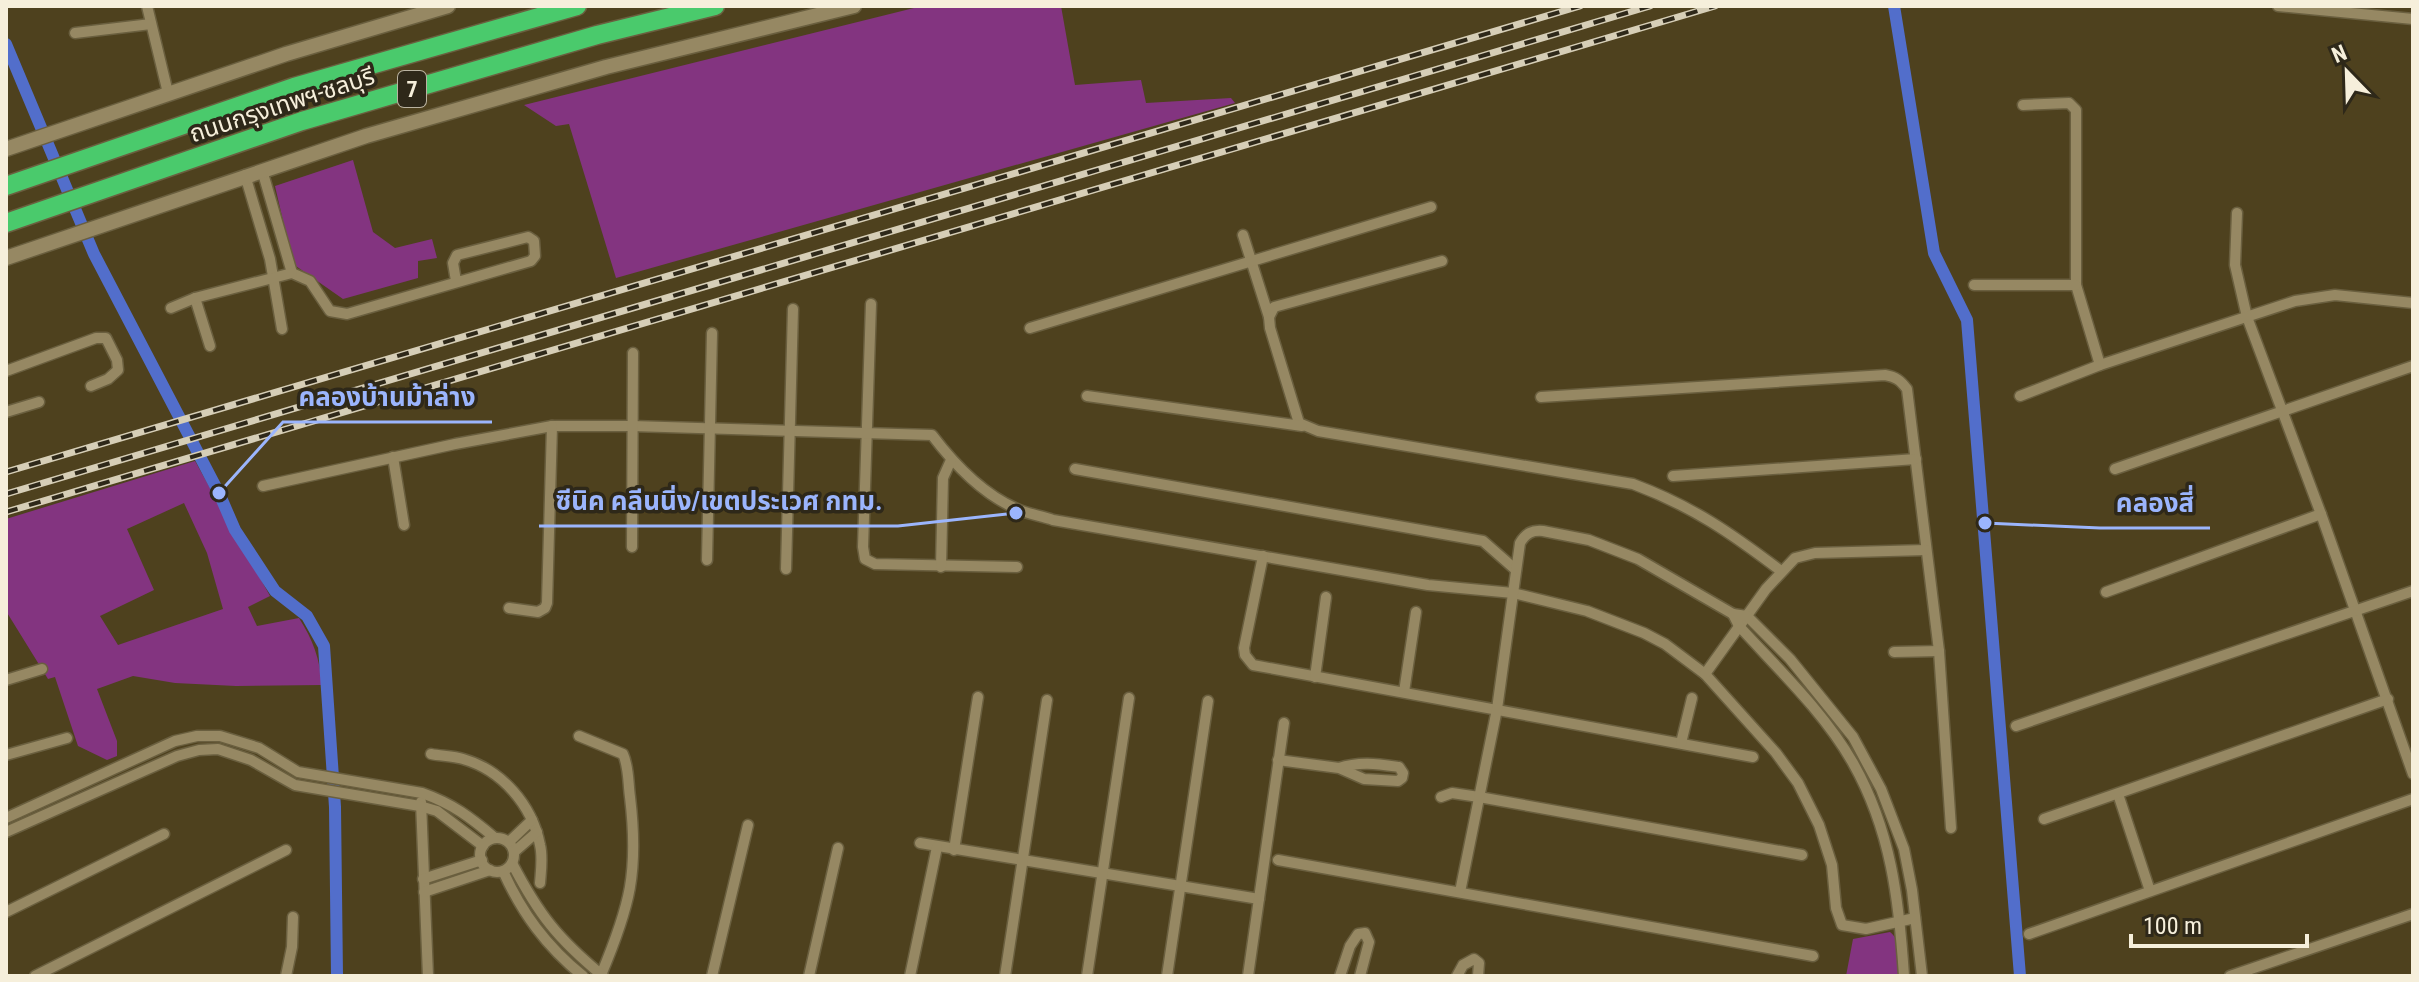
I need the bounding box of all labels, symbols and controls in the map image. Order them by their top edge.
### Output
north arrow [2307,32,2387,112]
text: N [2328,40,2350,68]
street label: ถนนกรุงเทพฯ-ชลบุรี [186,62,378,149]
road number: 7 [398,71,426,107]
callout: คลองบ้านม้าล่าง [283,372,492,422]
text: คลองบ้านม้าล่าง [298,382,476,412]
callout: ซีนิค คลีนนิ่ง/เขตประเวศ กทม. [539,476,898,526]
callout: คลองสี่ [2100,478,2210,528]
text: ซีนิค คลีนนิ่ง/เขตประเวศ กทม. [556,485,883,516]
text: คลองสี่ [2116,485,2194,518]
scale bar [2131,898,2307,948]
text: 100 m [2143,912,2202,940]

